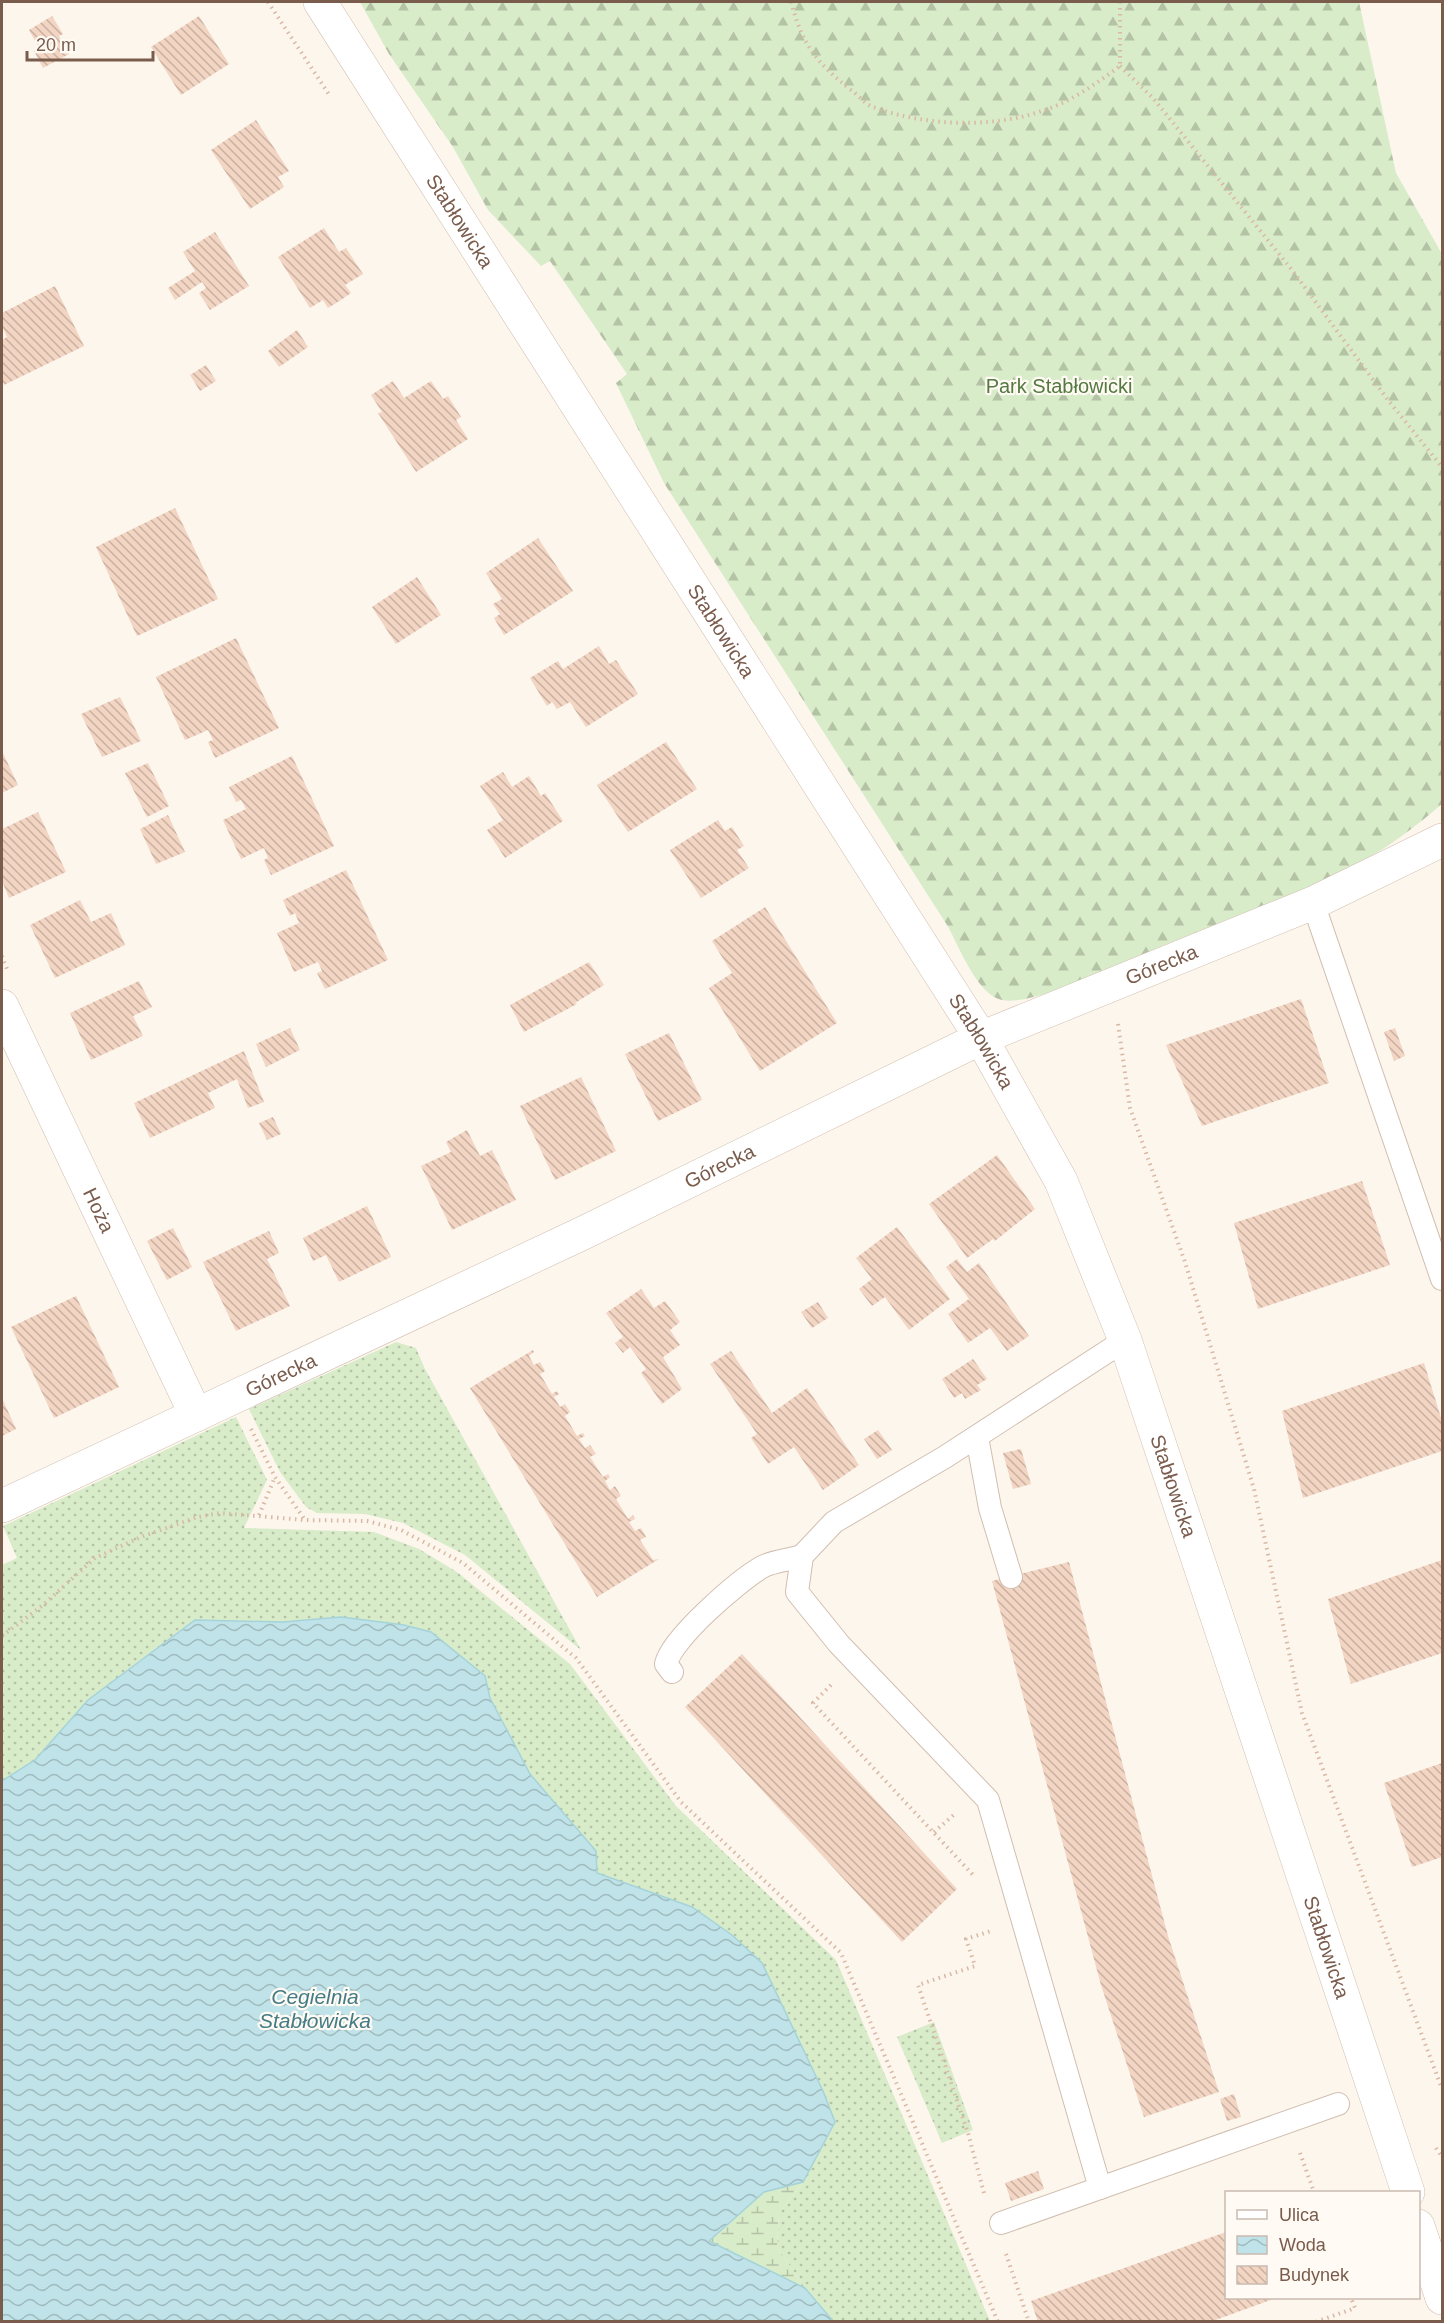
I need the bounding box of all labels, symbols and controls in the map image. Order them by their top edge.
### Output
scale bar [27,24,153,62]
text: 20 m [36,35,76,55]
street label: Stabłowicka [422,170,498,273]
park label: Park Stabłowicki [986,375,1132,397]
street label: Stabłowicka [683,580,760,683]
street label: Górecka [1122,940,1201,989]
street label: Stabłowicka [945,990,1019,1093]
street label: Górecka [681,1139,759,1193]
street label: Hoża [79,1184,119,1237]
street label: Górecka [242,1349,320,1401]
street label: Stabłowicka [1146,1432,1201,1541]
street label: Stabłowicka [1299,1893,1354,2002]
water label: Cegielnia Stabłowicka [259,1985,371,2032]
legend [1225,2191,1420,2299]
text: Ulica [1279,2205,1320,2225]
text: Woda [1279,2235,1327,2255]
text: Budynek [1279,2265,1350,2285]

